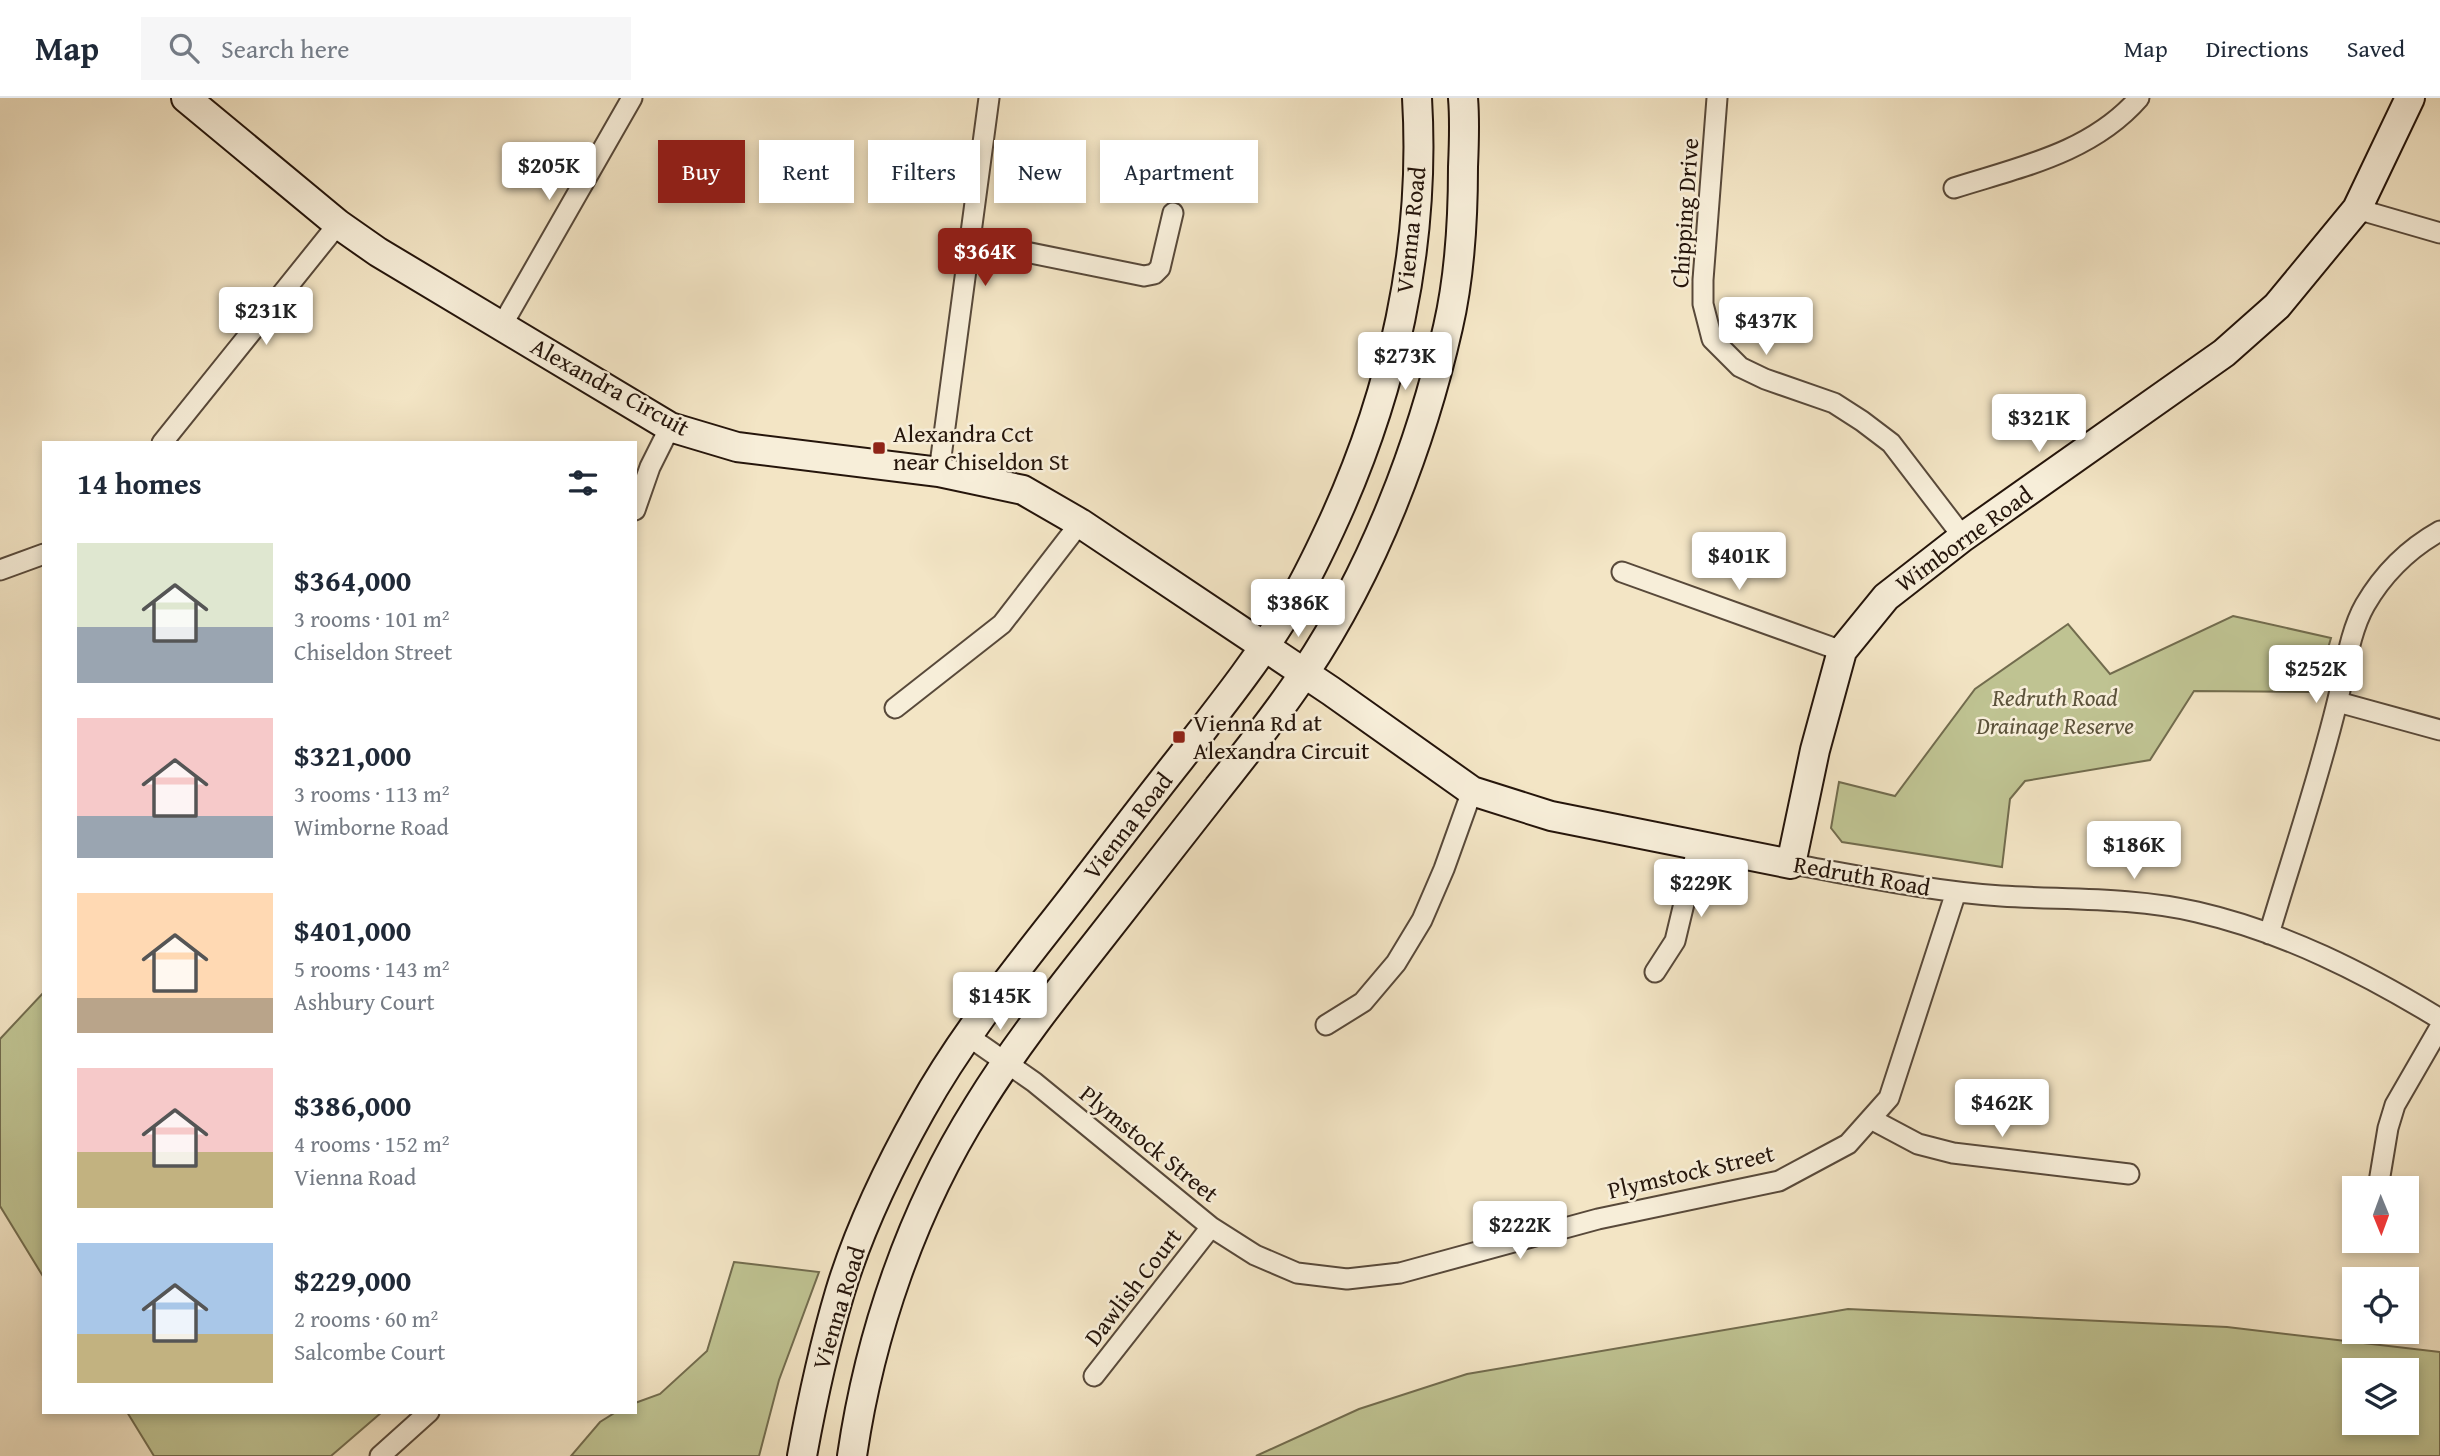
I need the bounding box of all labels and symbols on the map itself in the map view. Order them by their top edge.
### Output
street label: Chipping Drive [1662,137,1707,289]
pin: $205K [500,142,598,202]
street label: Vienna Road [1386,165,1435,295]
pin: $364K [936,228,1034,288]
pin: $231K [217,288,315,347]
pin: $437K [1717,298,1815,357]
street label: Alexandra Circuit [525,328,696,445]
pin: $273K [1356,332,1454,392]
pin: $321K [1990,394,2088,454]
place label: Alexandra Cct near Chiseldon St [893,416,1070,479]
marker: Alexandra Cct near Chiseldon St [871,440,887,456]
street label: Wimborne Road [1888,477,2039,600]
pin: $401K [1690,532,1788,592]
pin: $386K [1249,580,1347,639]
pin: $252K [2267,646,2365,705]
park label: Redruth Road Drainage Reserve [1975,680,2134,743]
place label: Vienna Rd at Alexandra Circuit [1193,705,1370,768]
marker: Vienna Rd at Alexandra Circuit [1171,729,1187,745]
street label: Vienna Road [1075,765,1181,887]
pin: $186K [2085,822,2183,881]
street label: Redruth Road [1791,846,1933,905]
pin: $229K [1652,860,1750,919]
pin: $145K [951,972,1049,1032]
street label: Plymstock Street [1072,1077,1227,1211]
pin: $462K [1953,1080,2051,1139]
street label: Plymstock Street [1604,1135,1778,1208]
north arrow [2342,1176,2418,1253]
pin: $222K [1471,1202,1569,1261]
street label: Dawlish Court [1075,1220,1190,1353]
street label: Vienna Road [803,1242,874,1374]

